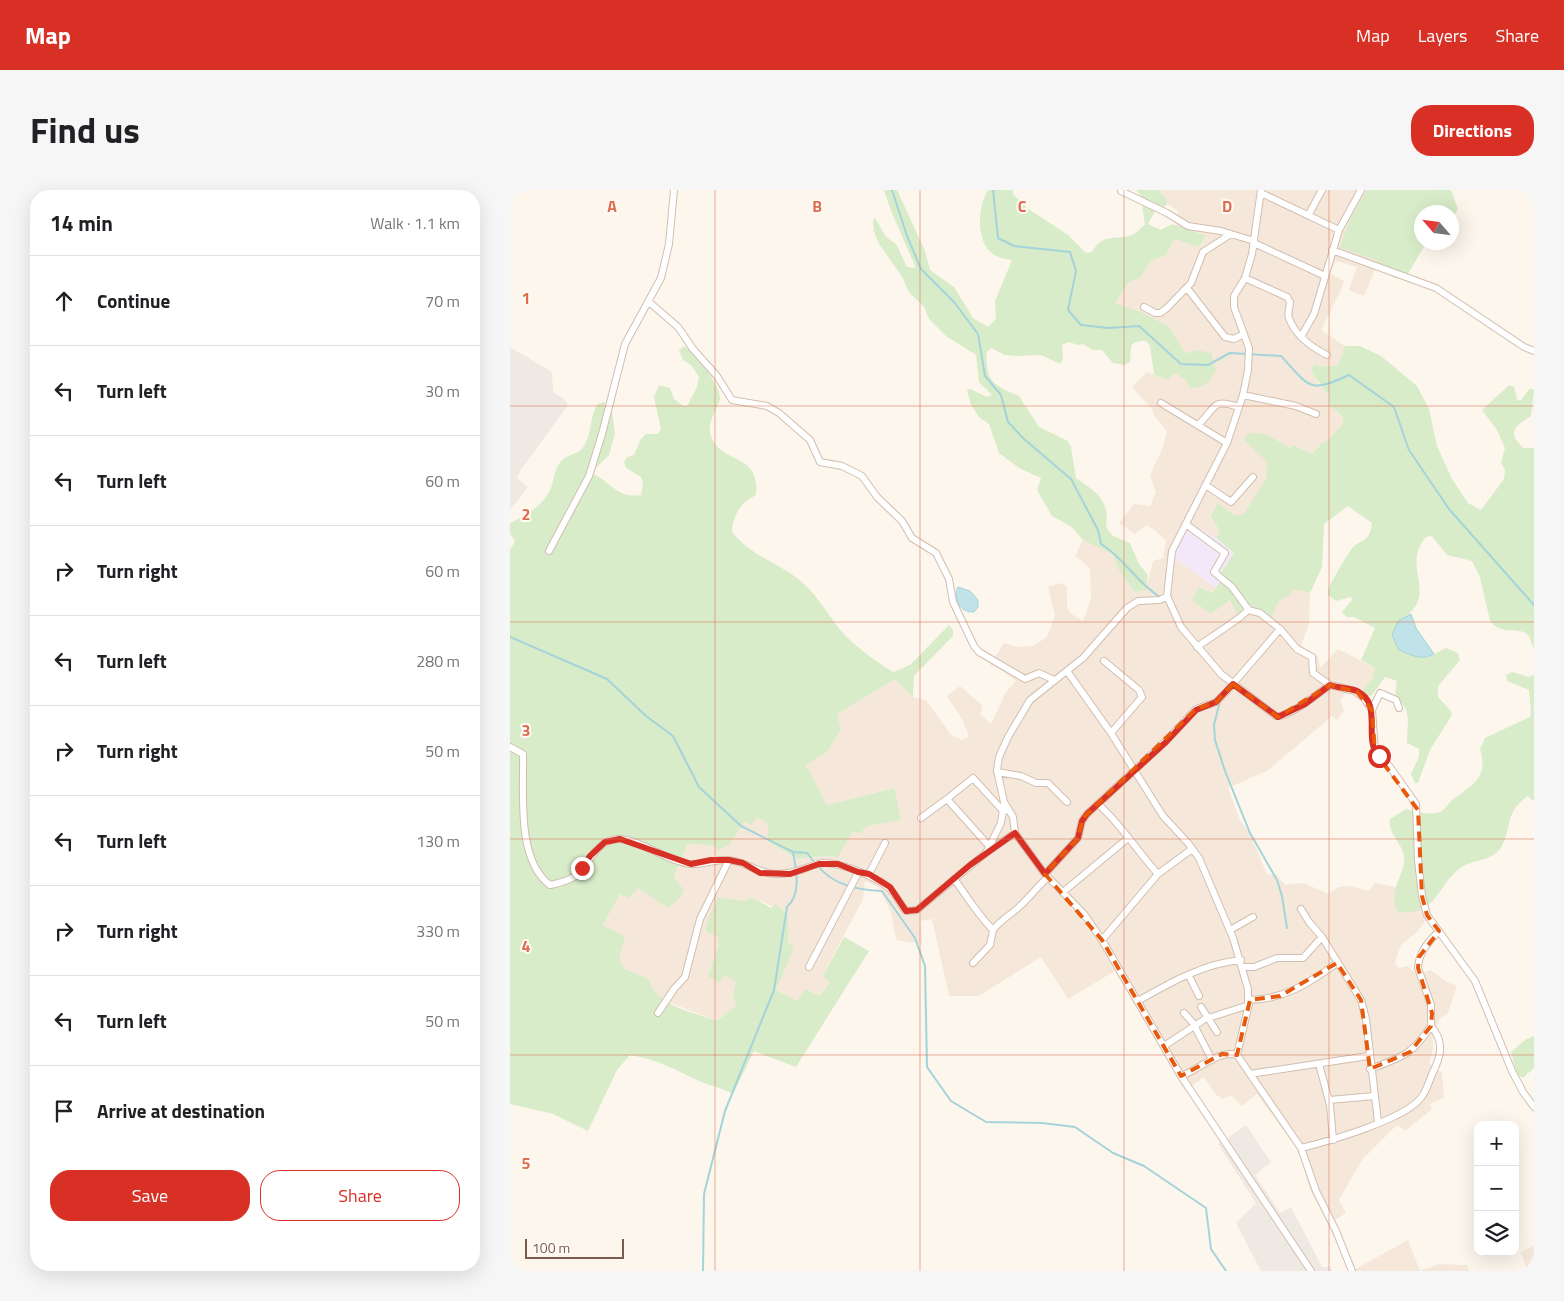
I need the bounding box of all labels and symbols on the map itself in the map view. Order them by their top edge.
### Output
text: A [607,194,617,218]
text: B [812,194,822,218]
text: C [1018,194,1027,218]
text: D [1222,194,1232,218]
north arrow [1414,205,1459,250]
text: 1 [522,286,530,310]
text: 2 [522,502,530,526]
text: 3 [522,718,530,742]
route start [1368,745,1391,768]
route end [571,857,594,880]
text: 4 [522,934,531,958]
text: 5 [522,1151,531,1175]
scale bar [525,1236,624,1259]

